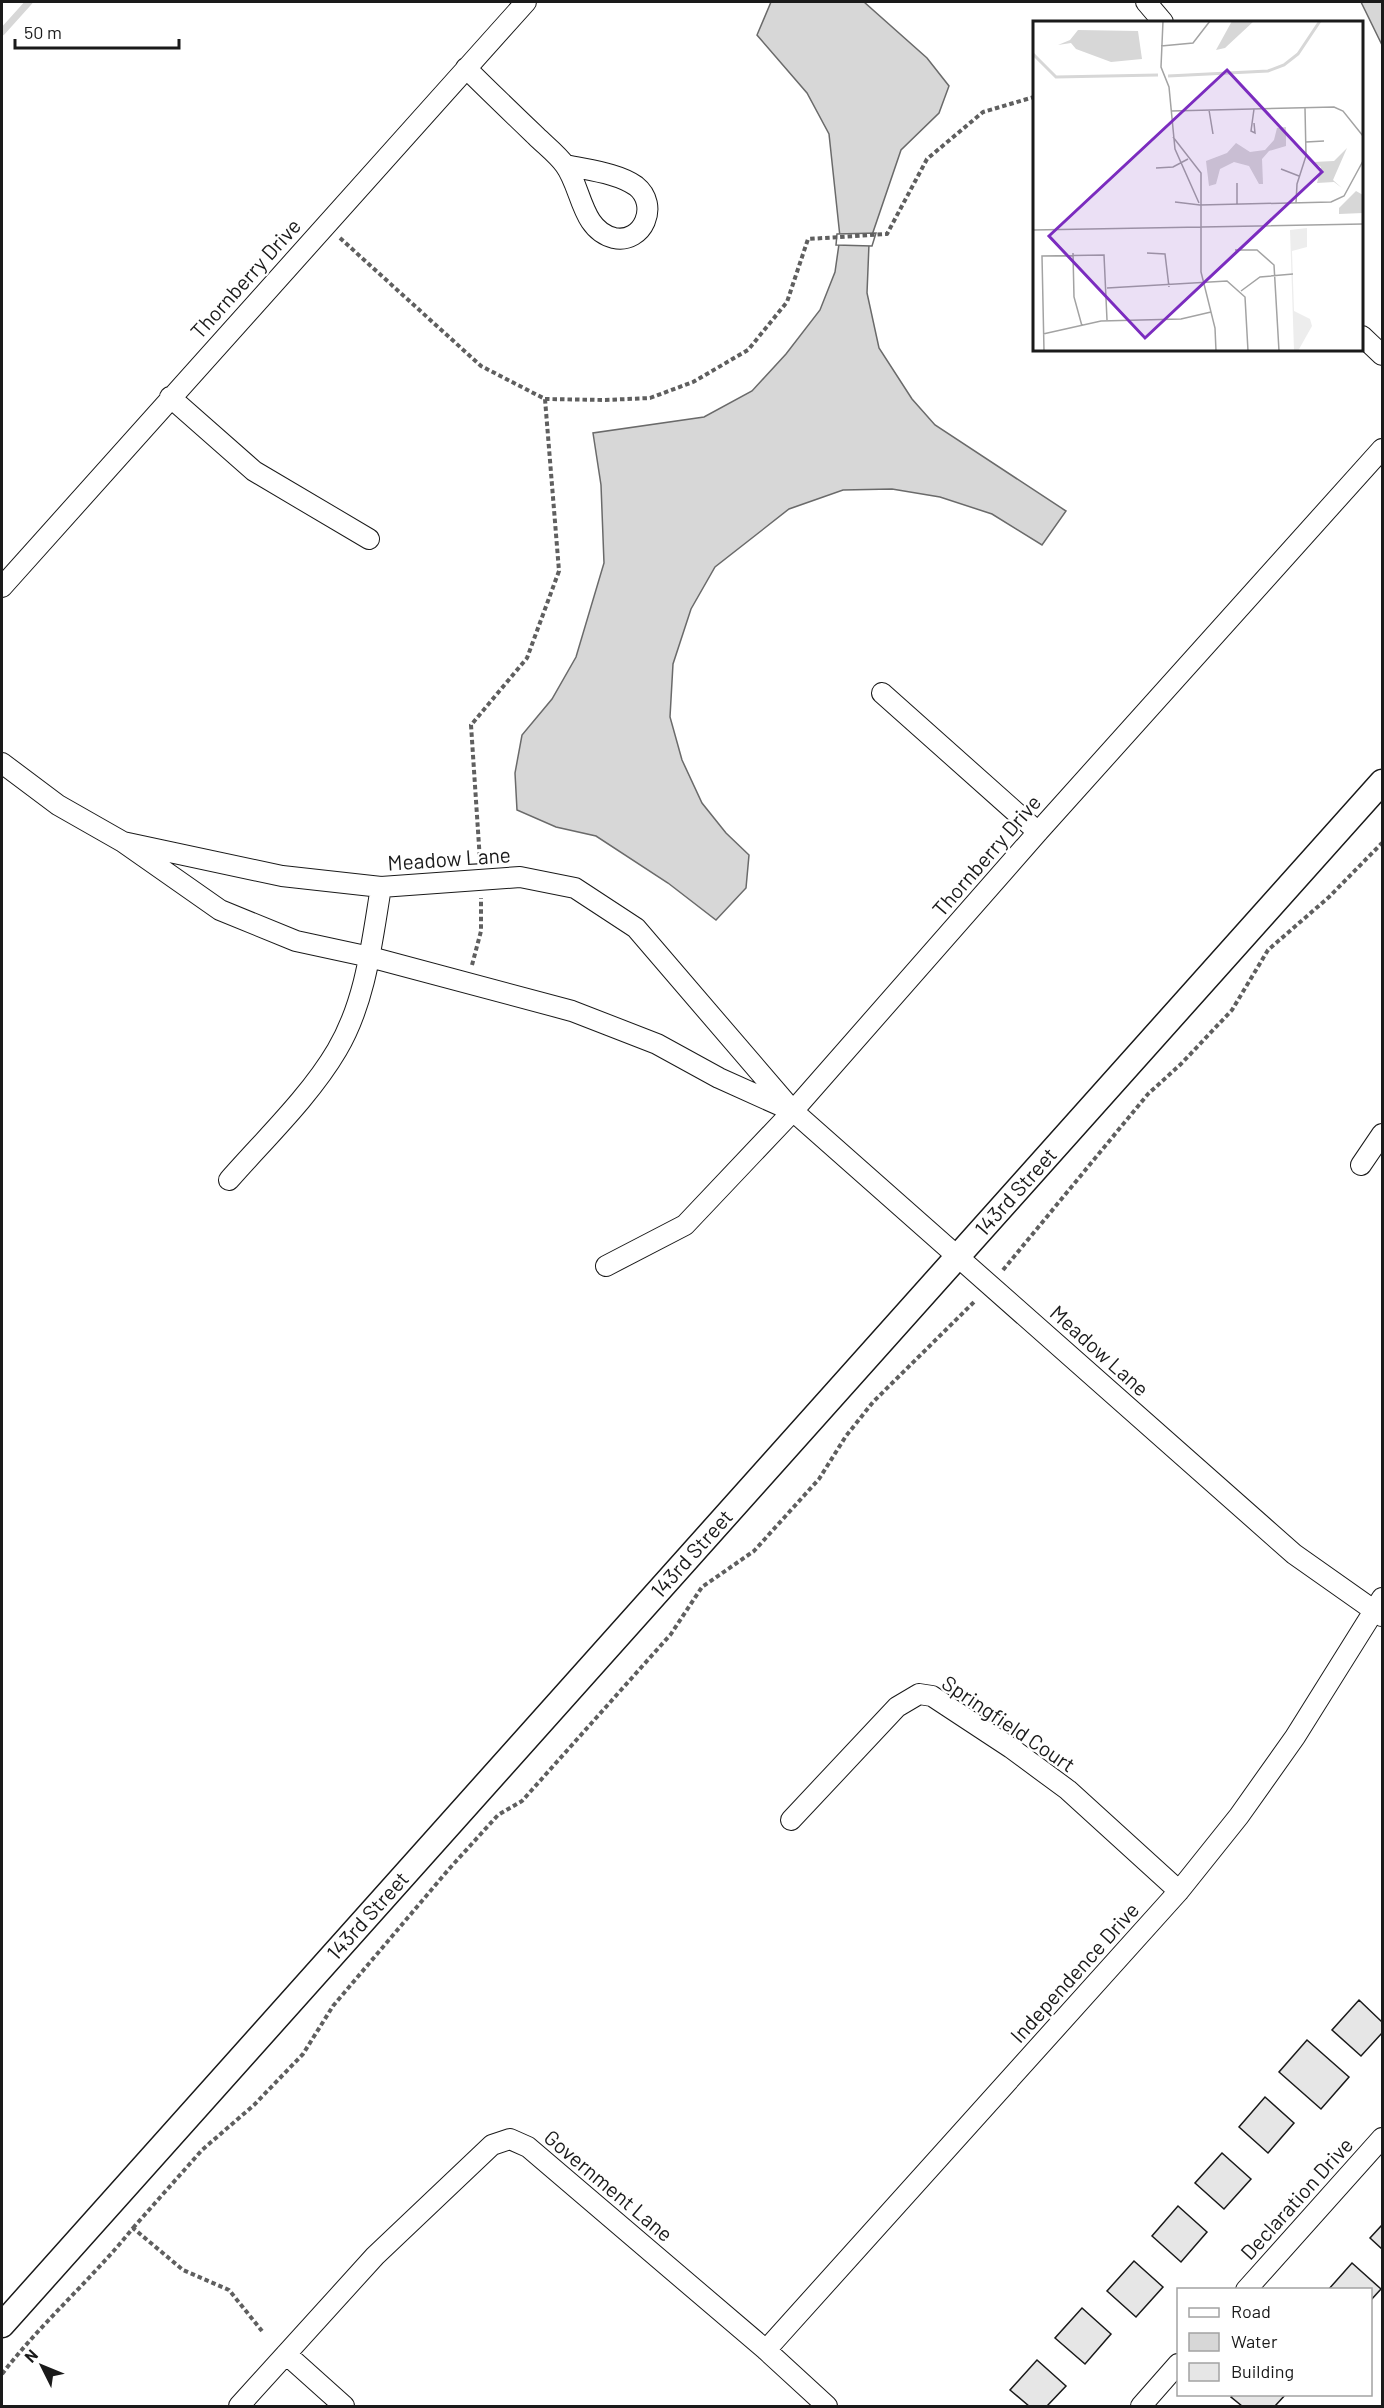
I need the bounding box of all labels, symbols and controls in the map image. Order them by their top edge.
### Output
scale bar [15,12,178,50]
text: 50 m [24,21,62,43]
inset map [1033,21,1363,351]
street label: Thornberry Drive [185,213,305,343]
street label: Thornberry Drive [927,789,1045,921]
street label: Meadow Lane [386,841,512,875]
street label: 143rd Street [969,1142,1061,1240]
street label: Meadow Lane [1046,1299,1154,1401]
street label: 143rd Street [645,1504,737,1602]
street label: Springfield Court [938,1669,1080,1777]
street label: 143rd Street [321,1866,413,1964]
street label: Independence Drive [1005,1897,1143,2047]
street label: Government Lane [540,2124,678,2246]
street label: Declaration Drive [1235,2132,1357,2264]
legend [1177,2288,1372,2396]
text: Road [1231,2300,1271,2322]
text: Water [1231,2330,1278,2352]
north arrow [12,2336,72,2396]
text: N [20,2345,41,2366]
text: Building [1231,2360,1294,2382]

